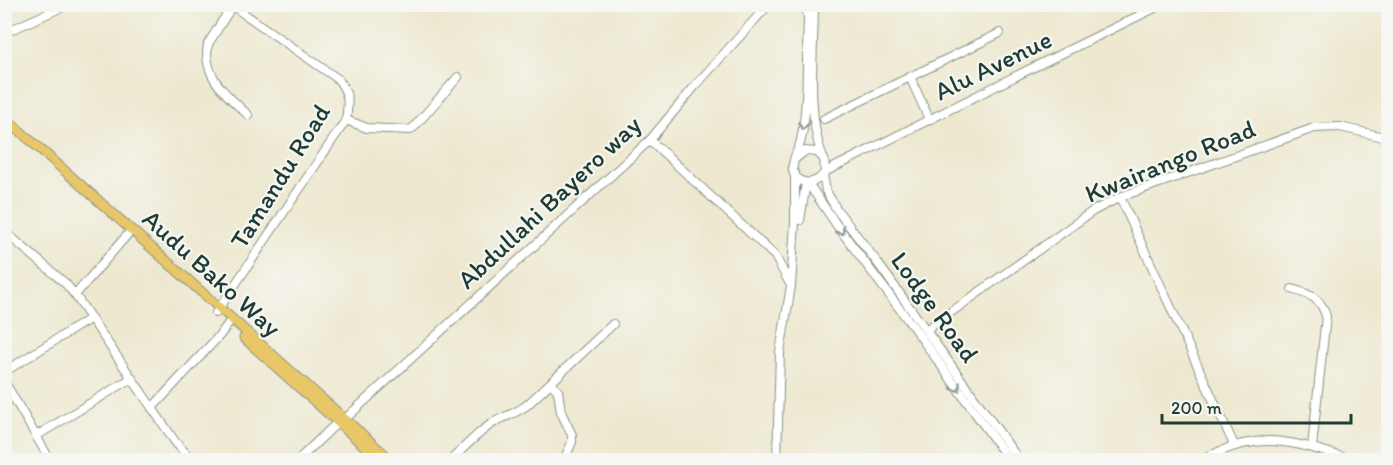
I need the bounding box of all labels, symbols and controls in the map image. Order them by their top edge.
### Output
street label: Alu Avenue [929,23,1057,107]
street label: Tamandu Road [223,97,338,254]
street label: Abdullahi Bayero way [450,109,648,295]
street label: Kwairango Road [1080,112,1260,210]
one-way arrow [797,121,810,130]
street label: Audu Bako Way [136,202,288,344]
one-way arrow [834,225,845,236]
street label: Lodge Road [884,245,986,369]
one-way arrow [950,382,961,393]
scale bar [1162,387,1351,425]
text: 200 m [1171,397,1222,419]

